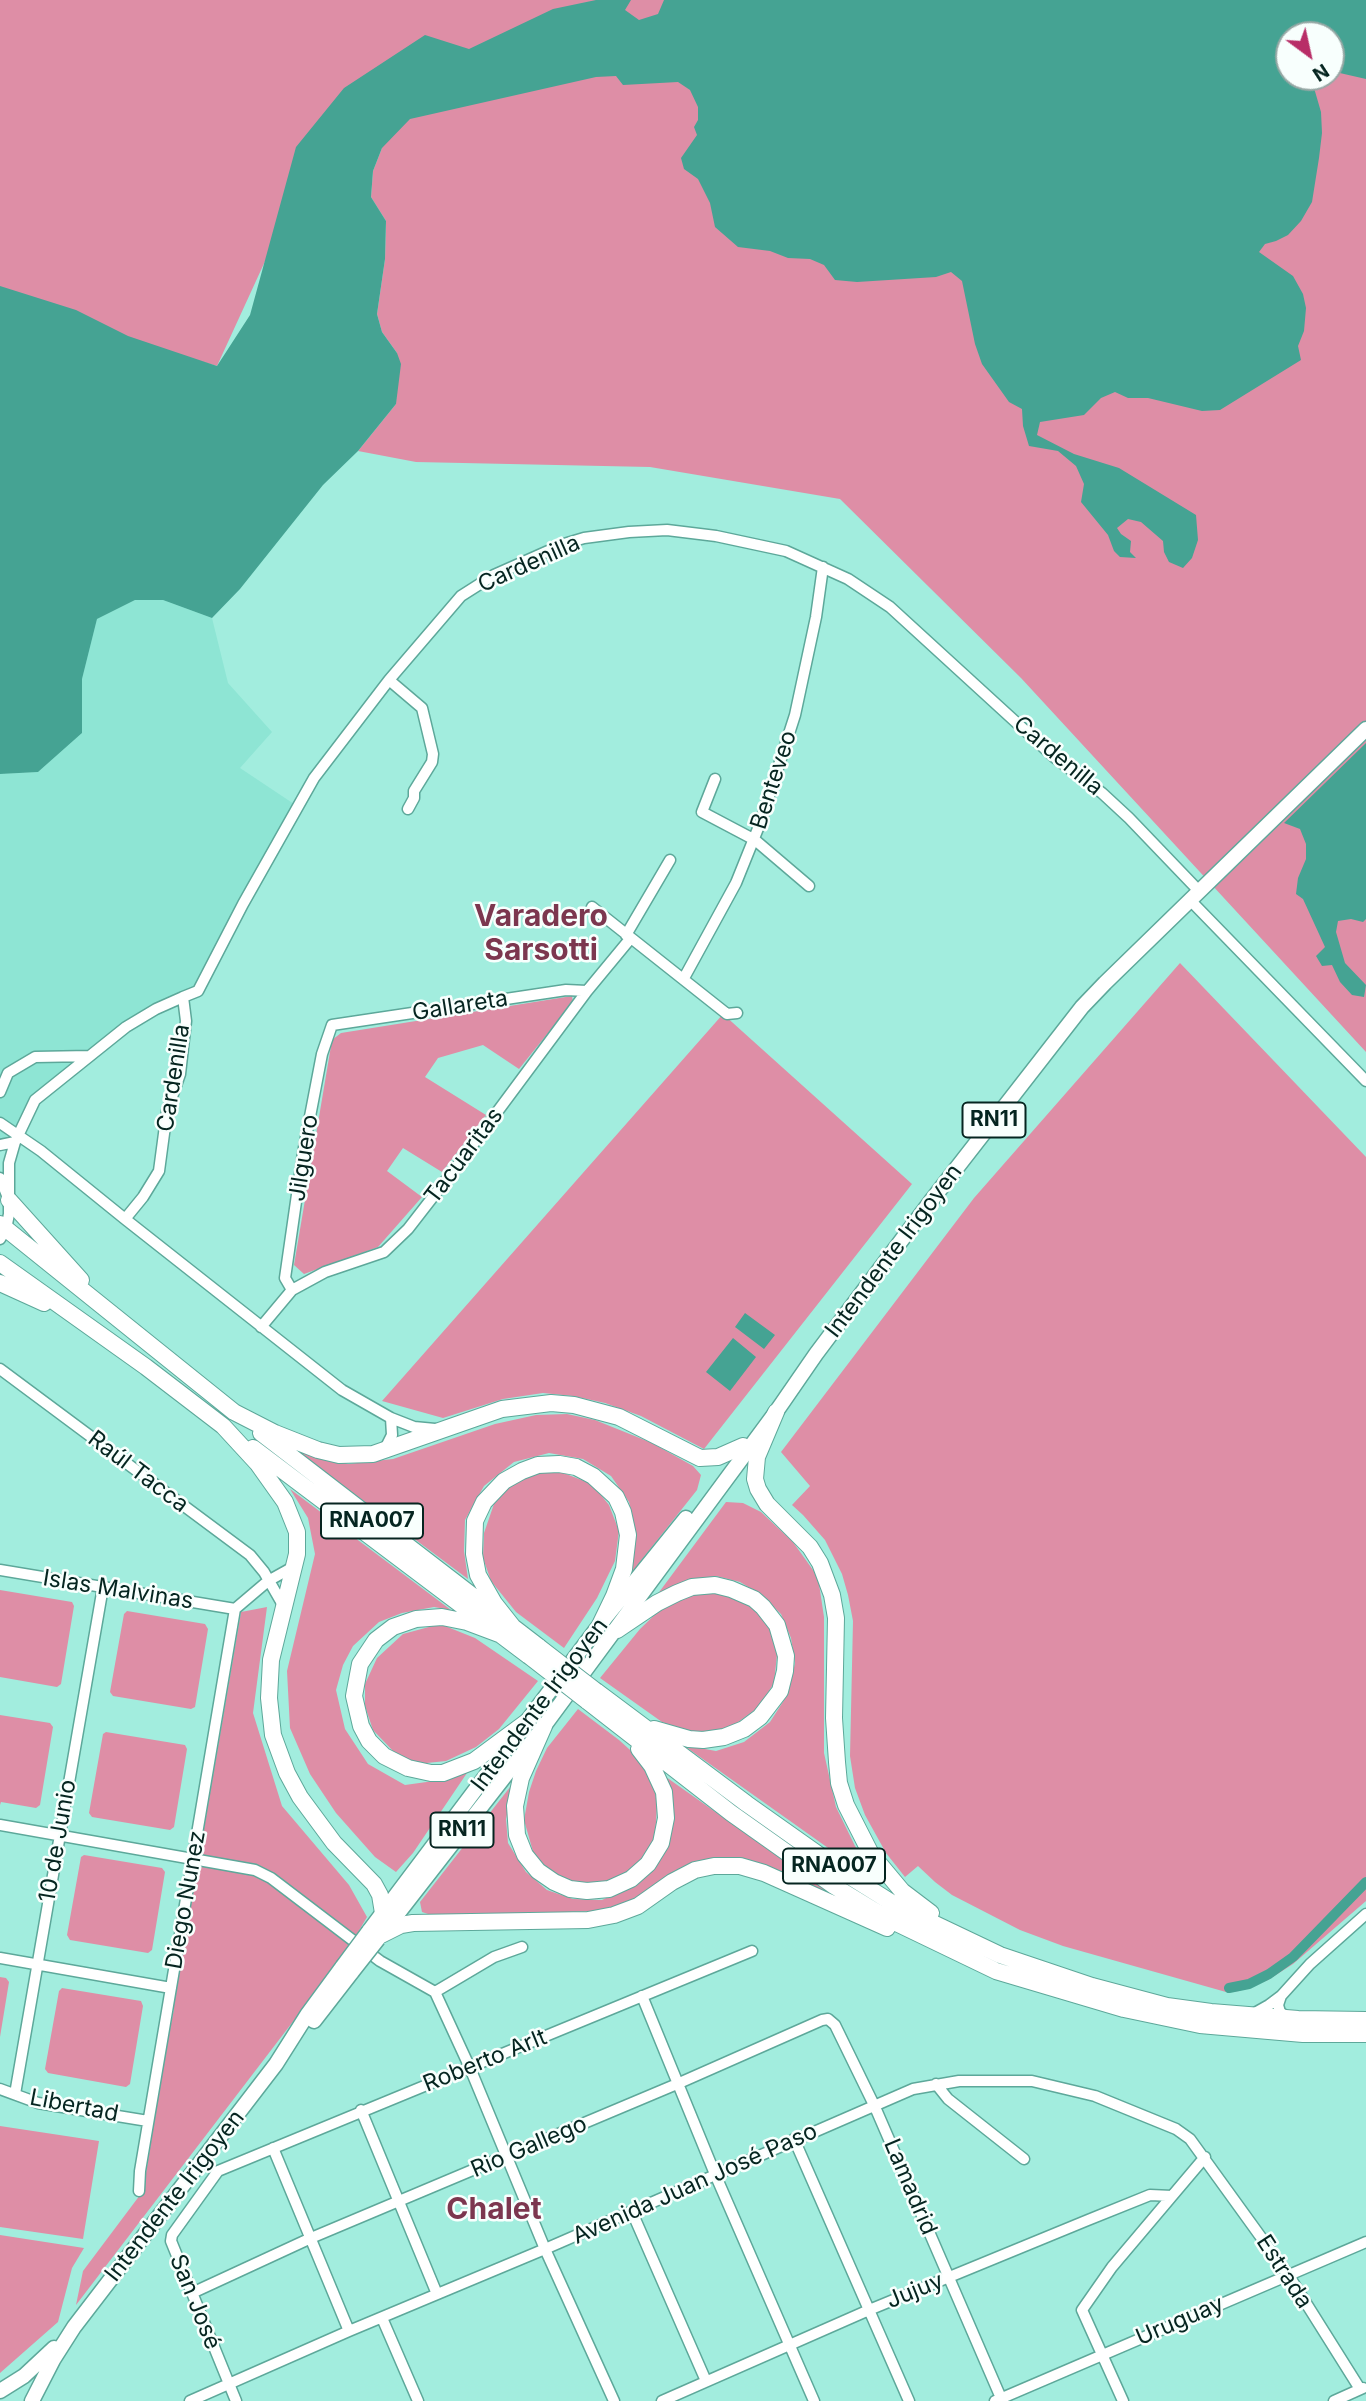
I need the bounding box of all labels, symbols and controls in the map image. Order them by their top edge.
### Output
north arrow [1275,21,1345,91]
text: N [1308,59,1333,86]
street label: Cardenilla [474,529,584,599]
street label: Cardenilla [1007,710,1109,802]
street label: Benteveo [745,727,803,833]
district label: Varadero Sarsotti [474,899,608,970]
street label: Gallareta [410,985,510,1027]
street label: Cardenilla [152,1022,196,1134]
road number: RN11 [962,1102,1026,1138]
street label: Tacuaritas [419,1103,509,1209]
street label: Jilguero [284,1113,324,1203]
street label: Intendente Irigoyen [820,1159,968,1343]
street label: Raúl Tacca [82,1425,194,1519]
road number: RNA007 [321,1504,423,1538]
street label: Islas Malvinas [41,1564,195,1616]
street label: Intendente Irigoyen [466,1613,614,1797]
street label: 10 de Junio [34,1778,82,1904]
road number: RN11 [430,1812,494,1848]
street label: Diego Nunez [160,1829,212,1971]
road number: RNA007 [783,1848,885,1884]
street label: Roberto Arlt [419,2024,551,2098]
street label: Libertad [27,2084,121,2128]
street label: Intendente Irigoyen [99,2105,251,2287]
street label: Rio Gallego [467,2110,591,2184]
street label: Avenida Juan José Paso [568,2118,822,2250]
street label: Lamadrid [877,2135,943,2239]
district label: Chalet [446,2192,542,2228]
street label: Estrada [1250,2230,1318,2314]
street label: San José [163,2250,227,2354]
street label: Jujuy [883,2267,947,2315]
street label: Uruguay [1132,2290,1228,2352]

